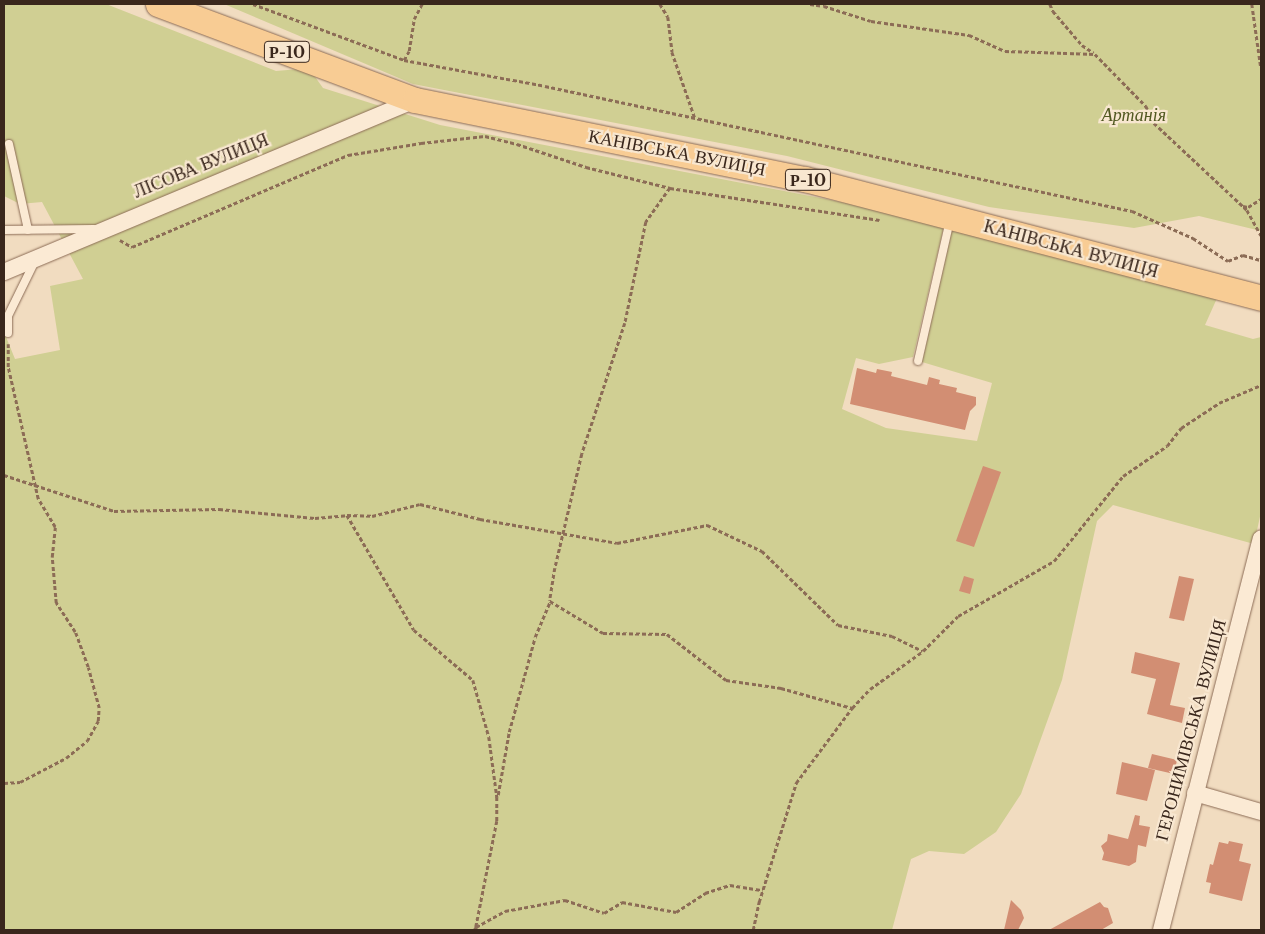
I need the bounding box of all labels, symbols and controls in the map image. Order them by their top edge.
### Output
road number: Р-10 [263,38,311,66]
park label: Артанія [1102,104,1166,126]
street label: КАНІВСЬКА ВУЛИЦЯ [587,125,767,181]
street label: ЛІСОВА ВУЛИЦЯ [130,129,272,203]
road number: Р-10 [784,166,832,194]
street label: КАНІВСЬКА ВУЛИЦЯ [981,215,1161,283]
street label: ГЕРОНИМІВСЬКА ВУЛИЦЯ [1151,617,1231,843]

